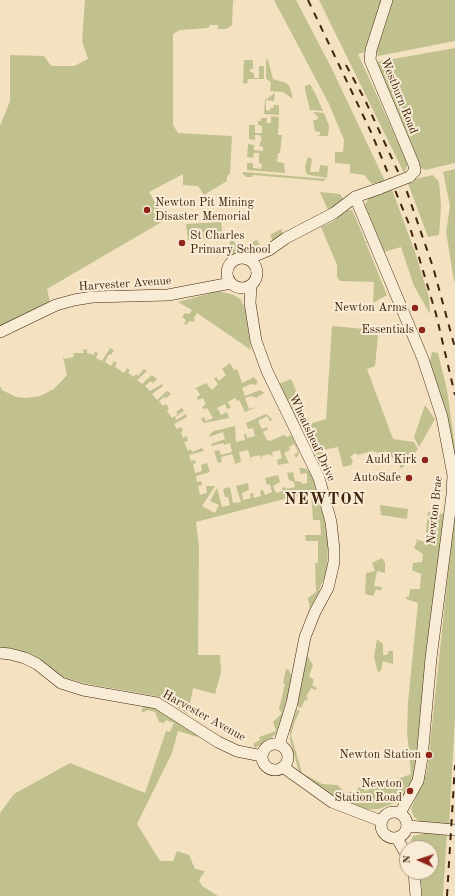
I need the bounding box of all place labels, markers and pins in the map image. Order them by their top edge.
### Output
place label: Newton Pit Mining Disaster Memorial [155,196,254,224]
marker: Newton Pit Mining Disaster Memorial [142,205,152,215]
place label: St Charles Primary School [190,229,271,257]
marker: St Charles Primary School [177,238,187,248]
place label: Newton Arms [334,301,407,315]
marker: Newton Arms [410,303,420,313]
place label: Essentials [361,323,414,337]
marker: Essentials [417,325,427,335]
place label: Auld Kirk [365,453,417,467]
marker: Auld Kirk [420,455,430,465]
place label: AutoSafe [352,471,401,485]
marker: AutoSafe [404,473,414,483]
place label: Newton Station [339,748,421,762]
marker: Newton Station [424,750,434,760]
place label: Newton Station Road [334,777,402,805]
marker: Newton Station Road [405,786,415,796]

